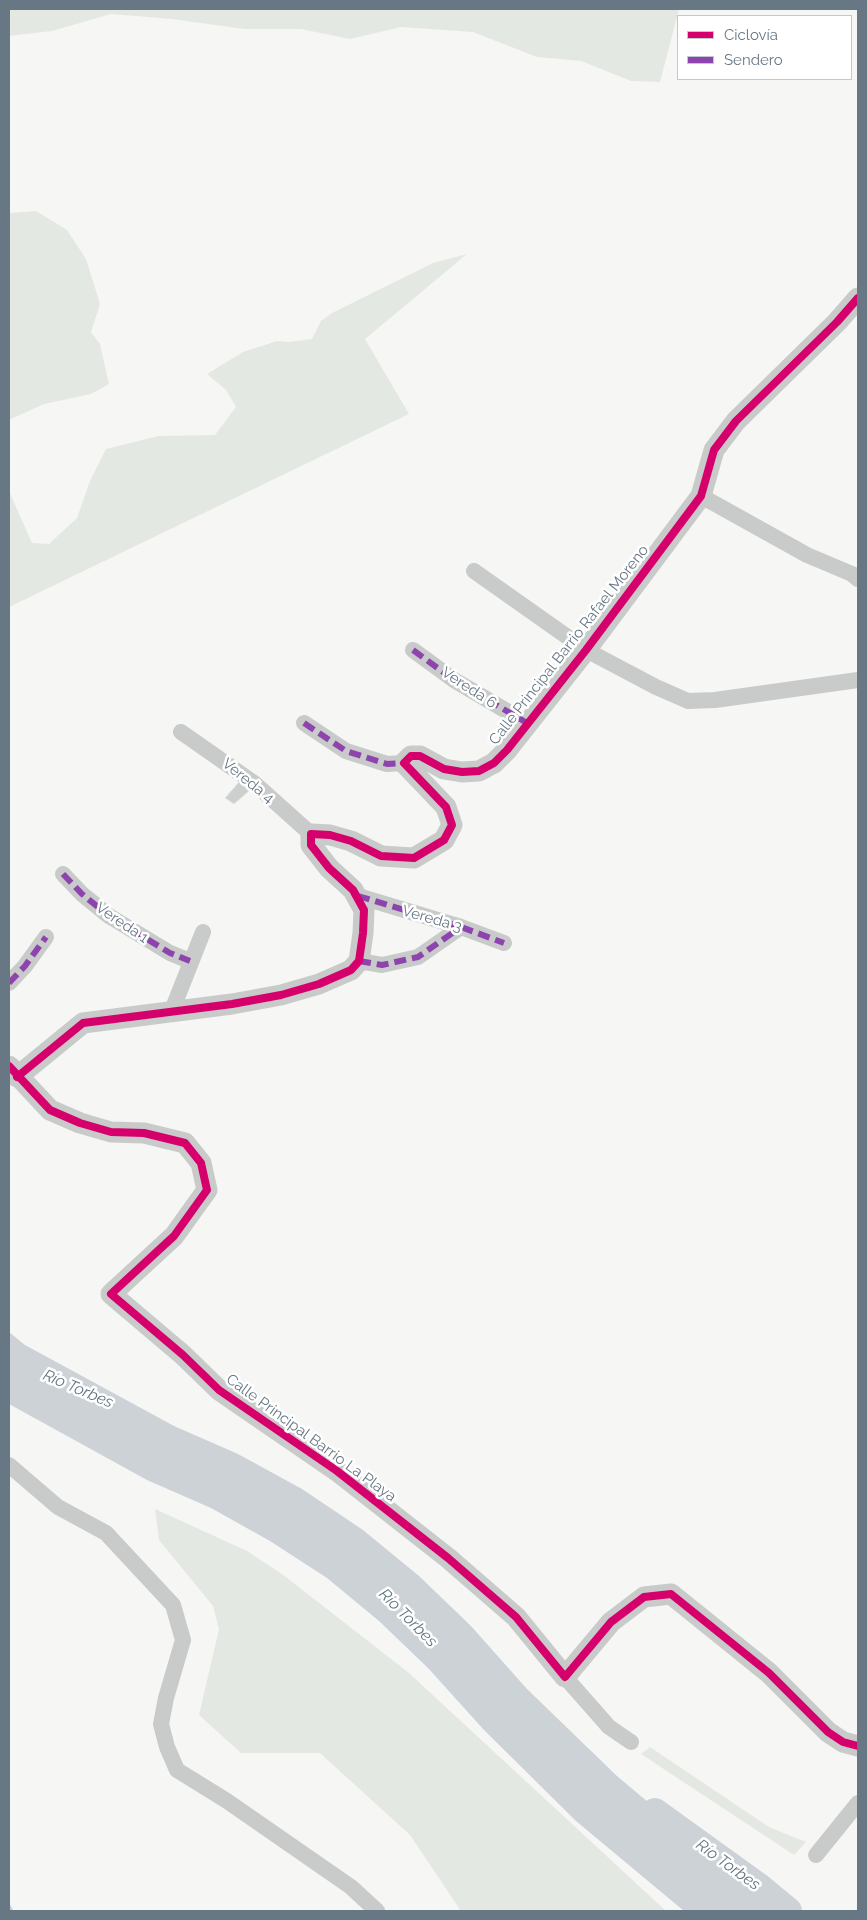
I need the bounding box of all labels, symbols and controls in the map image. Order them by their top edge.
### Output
legend [677,15,852,80]
text: Ciclovía [724,26,778,44]
text: Sendero [724,51,783,69]
street label: Calle Principal Barrio Rafael Moreno [485,542,653,748]
street label: Vereda 6 [438,664,500,712]
street label: Vereda 4 [219,755,277,807]
street label: Vereda 1 [92,899,152,947]
street label: Vereda 3 [400,902,464,936]
water label: Río Torbes [40,1366,116,1412]
street label: Calle Principal Barrio La Playa [223,1370,399,1506]
water label: Río Torbes [375,1585,441,1651]
water label: Río Torbes [692,1835,764,1895]

